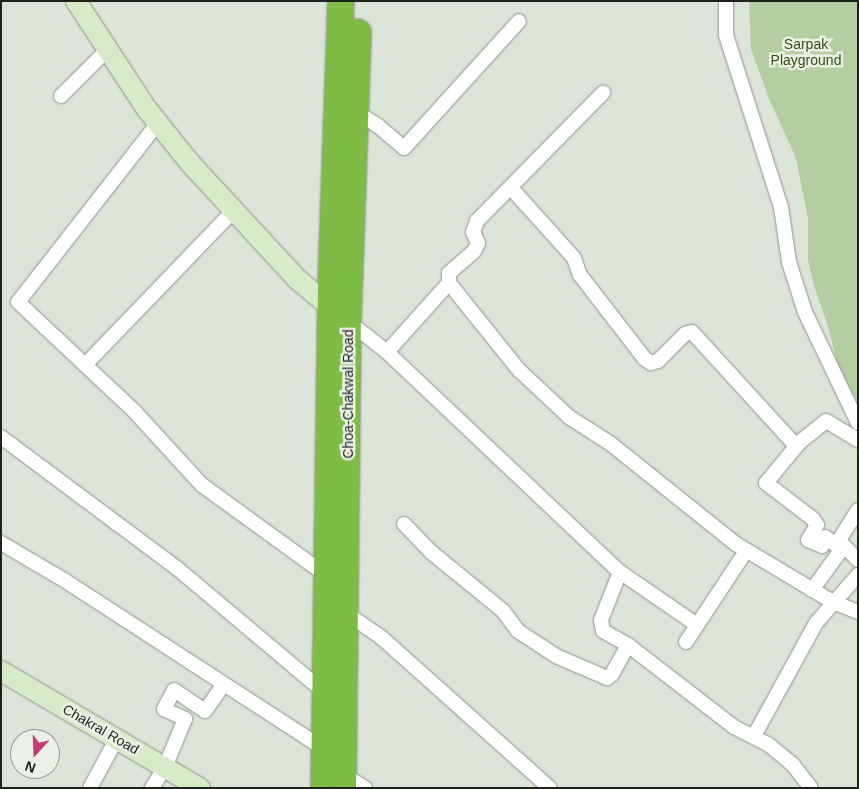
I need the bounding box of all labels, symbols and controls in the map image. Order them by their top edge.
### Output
park label: Sarpak Playground [771,36,841,68]
street label: Choa-Chakwal Road [340,329,356,459]
street label: Chakral Road [60,700,142,758]
north arrow [10,729,60,779]
text: N [23,758,38,776]

